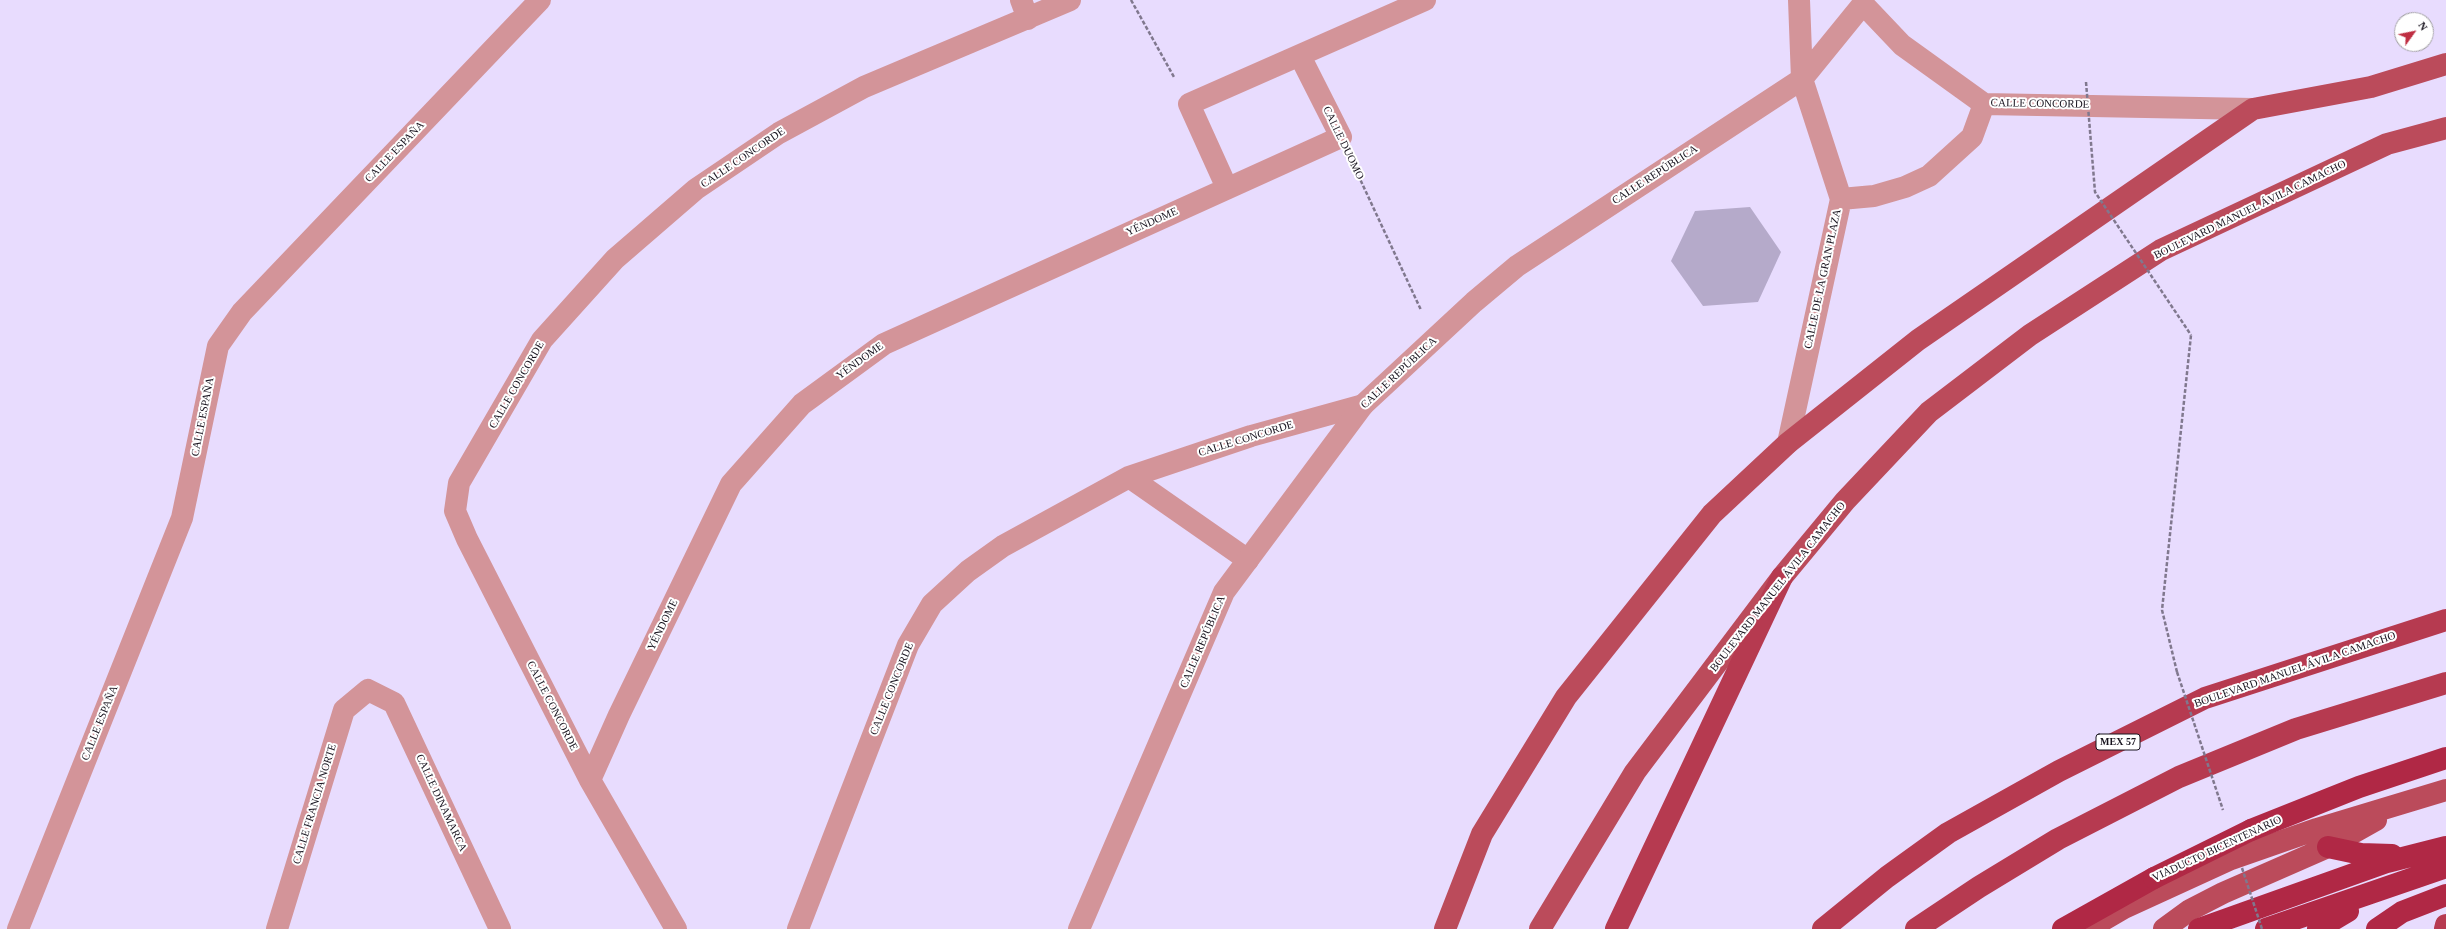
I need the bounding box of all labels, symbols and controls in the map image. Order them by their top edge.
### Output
north arrow [2394,12,2434,52]
text: N [2416,19,2430,33]
street label: CALLE CONCORDE [1991,97,2089,111]
street label: CALLE DUOMO [1320,104,1366,182]
street label: CALLE ESPAÑA [362,119,428,185]
street label: CALLE CONCORDE [698,125,788,191]
street label: CALLE REPÚBLICA [1610,142,1700,208]
street label: BOULEVARD MANUEL ÁVILA CAMACHO [2152,158,2348,262]
street label: YÉNDOME [1124,205,1180,239]
street label: CALLE DE LA GRAN PLAZA [1802,208,1844,350]
street label: CALLE REPÚBLICA [1358,334,1440,412]
street label: CALLE CONCORDE [487,339,547,431]
street label: YÉNDOME [834,339,886,383]
street label: CALLE ESPAÑA [189,376,217,458]
street label: CALLE CONCORDE [1197,418,1295,460]
street label: BOULEVARD MANUEL ÁVILA CAMACHO [1707,499,1849,675]
street label: CALLE REPÚBLICA [1178,594,1228,690]
street label: YÉNDOME [645,597,681,653]
street label: BOULEVARD MANUEL ÁVILA CAMACHO [2193,629,2397,711]
street label: CALLE CONCORDE [867,641,917,737]
street label: CALLE CONCORDE [524,659,580,753]
street label: CALLE ESPAÑA [79,683,121,763]
road number: MEX 57 [2096,734,2140,750]
street label: CALLE FRANCIA NORTE [290,742,340,866]
street label: CALLE DINAMARCA [413,752,469,854]
street label: VIADUCTO BICENTENARIO [2150,813,2284,885]

